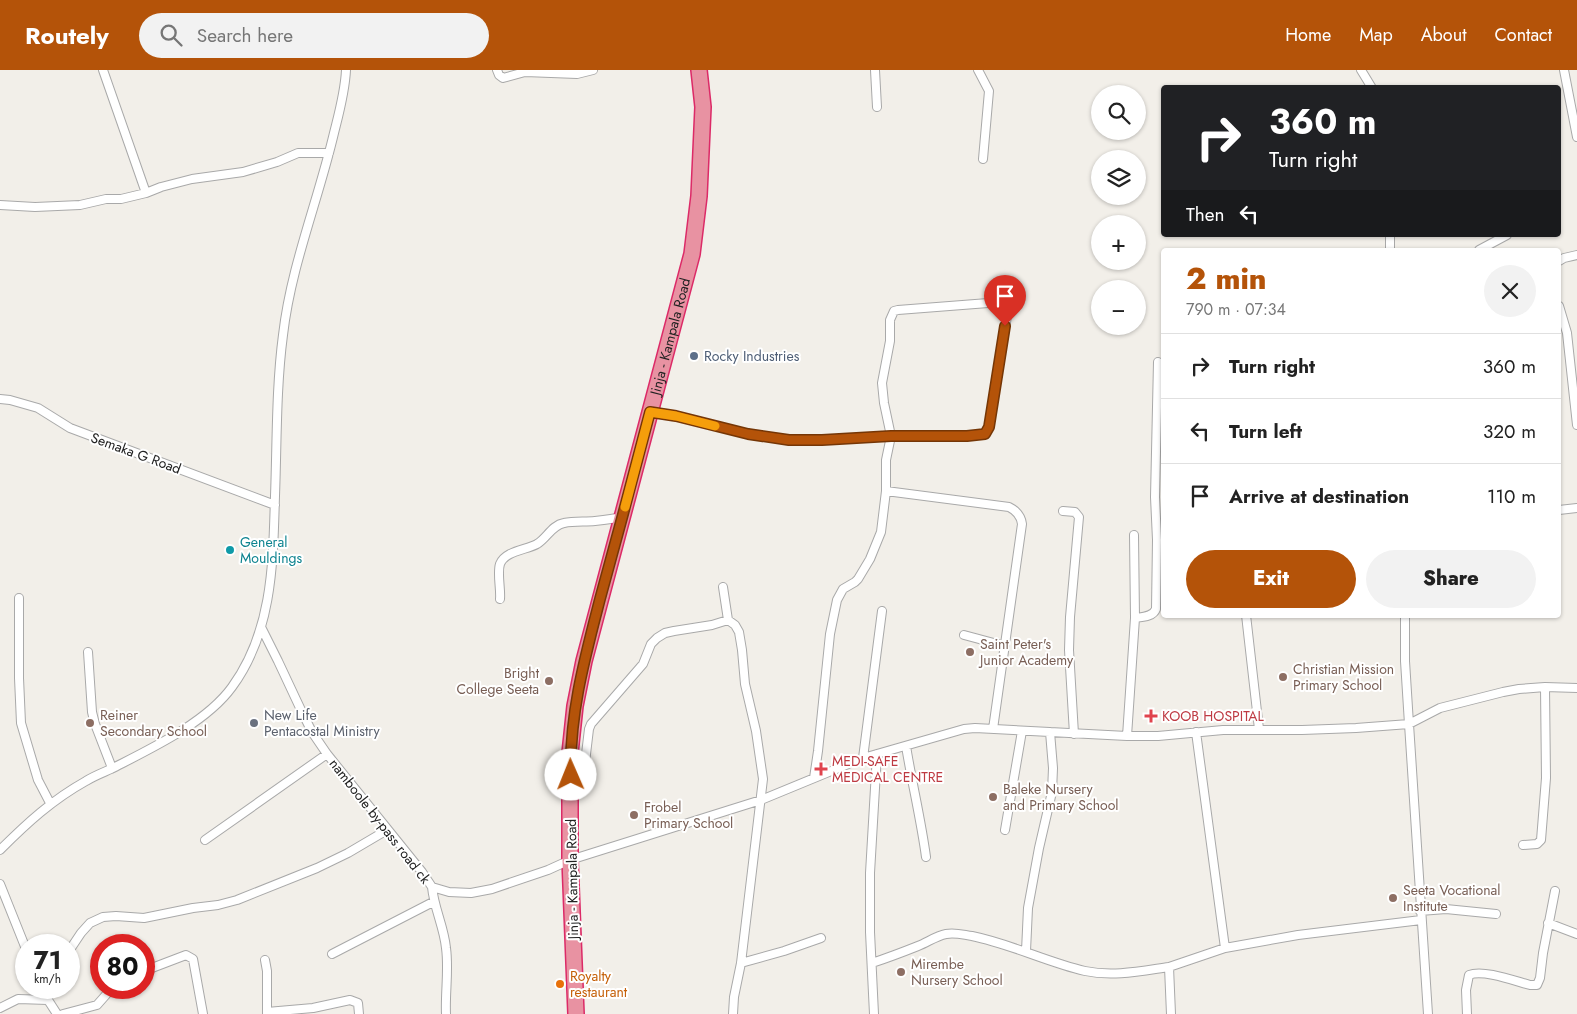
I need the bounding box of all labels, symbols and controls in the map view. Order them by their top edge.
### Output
search box [139,13,489,58]
text: Routely [25,18,109,53]
icon: search [157,21,185,49]
text: Search here [197,22,293,49]
text: Home [1285,22,1331,48]
text: Map [1359,22,1393,48]
text: About [1421,22,1466,48]
text: Contact [1494,22,1552,48]
map controls [1091,85,1146,335]
button: search [1091,85,1146,140]
text: 360 m [1269,97,1377,147]
icon: right [1186,105,1251,170]
text: Turn right [1269,143,1357,175]
button: layers [1091,150,1146,205]
icon: left [1235,200,1263,228]
text: Then [1186,201,1225,228]
button: + [1091,215,1146,270]
text: 2 min [1186,257,1267,300]
button: close [1484,265,1536,317]
pin [984,275,1026,326]
street label: Jinja - Kampala Road [644,276,695,399]
button: − [1091,280,1146,335]
icon: arrive [991,282,1019,310]
text: 790 m · 07:34 [1186,298,1286,321]
place label: Rocky Industries [704,346,800,366]
marker: Rocky Industries [688,350,700,362]
icon: right [1186,352,1214,380]
text: Turn right [1229,353,1315,380]
text: 360 m [1483,353,1536,380]
icon: left [1186,417,1214,445]
text: Turn left [1229,418,1302,445]
text: 320 m [1483,418,1536,445]
street label: Semaka G Road [88,427,184,479]
icon: arrive [1186,482,1214,510]
text: Arrive at destination [1229,483,1409,510]
text: 110 m [1487,483,1536,510]
place label: General Mouldings [240,532,303,568]
marker: General Mouldings [224,544,236,556]
button: Exit [1186,550,1356,608]
button: Share [1366,550,1536,608]
place label: Saint Peter's Junior Academy [978,634,1074,670]
marker: Saint Peter's Junior Academy [964,646,976,658]
place label: Christian Mission Primary School [1293,659,1394,695]
place label: Bright College Seeta [457,663,540,699]
marker: Christian Mission Primary School [1277,671,1289,683]
marker: Bright College Seeta [543,675,555,687]
place label: Reiner Secondary School [100,705,207,741]
place label: New Life Pentacostal Ministry [264,705,381,741]
place label: KOOB HOSPITAL [1162,706,1265,726]
marker: KOOB HOSPITAL [1144,709,1158,723]
marker: Reiner Secondary School [84,717,96,729]
marker: New Life Pentacostal Ministry [248,717,260,729]
position arrow [544,748,596,800]
place label: MEDI-SAFE MEDICAL CENTRE [832,751,943,787]
street label: namboole by-pass road ck [325,754,436,888]
marker: MEDI-SAFE MEDICAL CENTRE [814,762,828,776]
place label: Baleke Nursery and Primary School [1003,779,1119,815]
marker: Baleke Nursery and Primary School [987,791,999,803]
place label: Frobel Primary School [644,797,733,833]
marker: Frobel Primary School [628,809,640,821]
street label: Jinja - Kampala Road [561,819,583,941]
place label: Seeta Vocational Institute [1403,880,1501,916]
marker: Seeta Vocational Institute [1387,892,1399,904]
speed limit sign: 80 [90,934,155,999]
text: 71 [34,942,61,978]
place label: Mirembe Nursery School [911,954,1003,990]
place label: Royalty restaurant [570,966,628,1002]
marker: Mirembe Nursery School [895,966,907,978]
text: km/h [34,970,61,988]
marker: Royalty restaurant [554,978,566,990]

